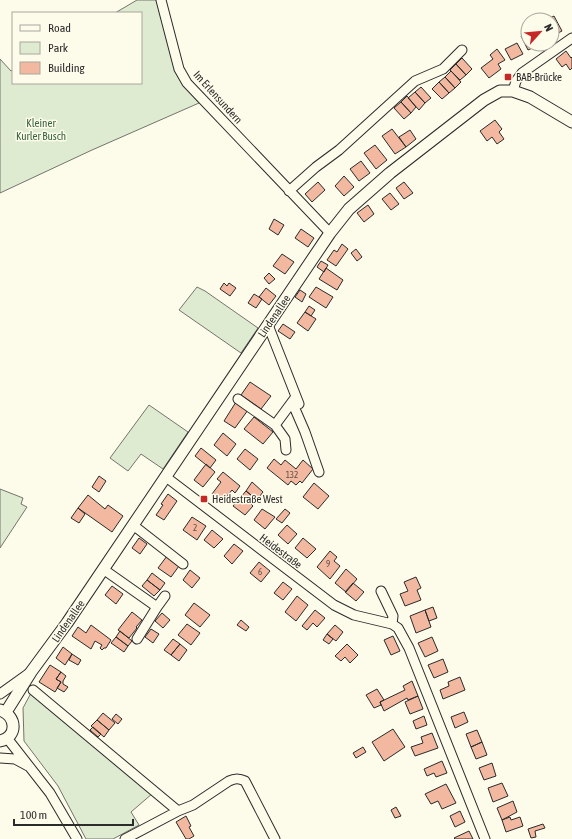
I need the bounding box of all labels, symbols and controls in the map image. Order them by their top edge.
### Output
legend [12,12,142,84]
north arrow [520,12,560,52]
text: Road [48,21,71,35]
text: N [542,22,556,33]
text: Park [48,41,69,55]
text: Building [48,61,86,75]
street label: Im Erlensundern [191,68,245,126]
place label: BAB-Brücke [516,71,562,83]
marker: BAB-Brücke [503,72,513,82]
park label: Kleiner Kurler Busch [16,117,66,142]
street label: Lindenallee [255,293,293,339]
house number: 132 [286,470,298,480]
place label: Heidestraße West [212,493,283,505]
marker: Heidestraße West [199,494,209,504]
house number: 2 [193,523,197,533]
street label: Heidestraße [258,531,304,571]
house number: 9 [326,559,330,569]
house number: 6 [258,567,262,577]
street label: Lindenallee [49,598,87,644]
scale bar [14,801,133,827]
text: 100 m [20,808,47,822]

